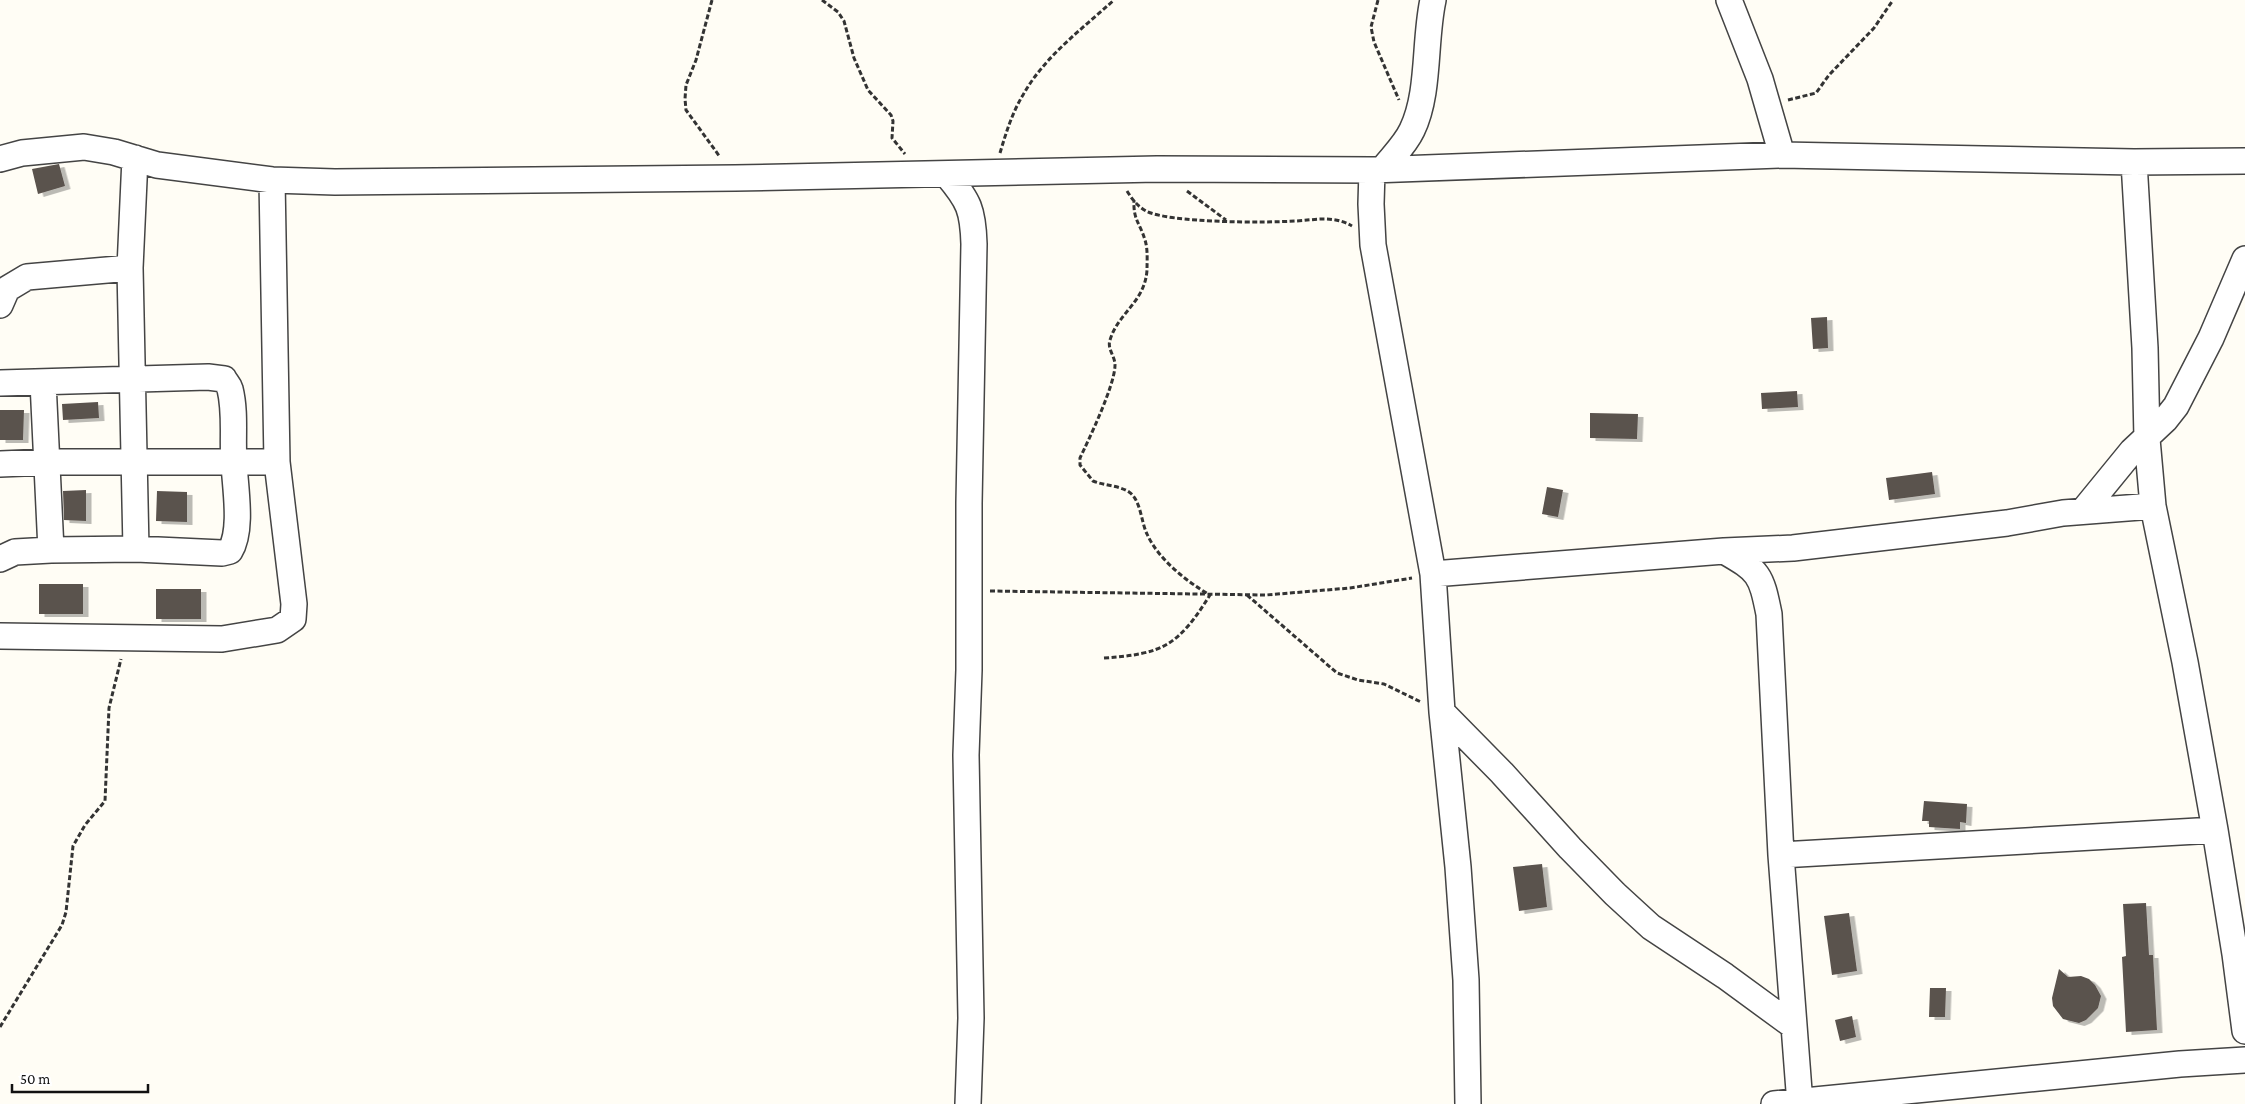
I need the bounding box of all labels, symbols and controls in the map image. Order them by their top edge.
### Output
scale bar [12,1062,149,1094]
text: 50 m [20,1071,50,1087]

